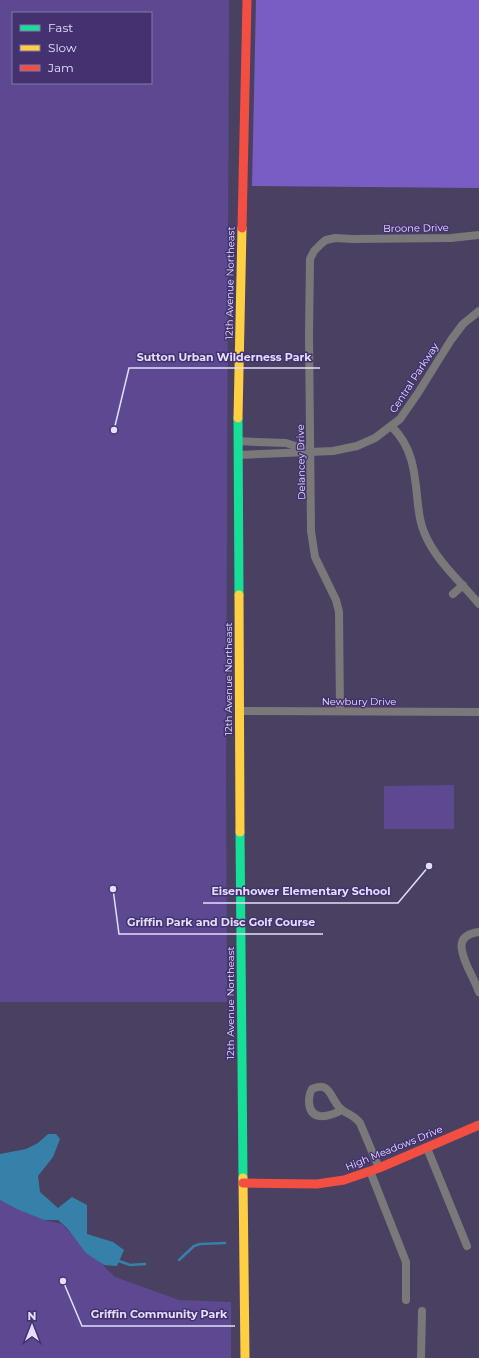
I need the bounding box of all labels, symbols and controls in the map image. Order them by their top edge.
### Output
legend [12,12,152,84]
text: Fast [48,20,73,35]
text: Slow [48,40,77,55]
text: Jam [47,60,74,75]
street label: Broone Drive [383,221,449,235]
street label: 12th Avenue Northeast [223,226,237,340]
street label: Central Parkway [387,340,442,415]
callout: Sutton Urban Wilderness Park [129,345,320,368]
text: Sutton Urban Wilderness Park [137,350,312,364]
street label: Delancey Drive [294,424,308,500]
street label: 12th Avenue Northeast [222,622,235,736]
street label: Newbury Drive [322,695,396,708]
callout: Eisenhower Elementary School [203,880,398,903]
text: Eisenhower Elementary School [211,884,391,898]
callout: Griffin Park and Disc Golf Course [119,911,323,934]
text: Griffin Park and Disc Golf Course [127,915,315,929]
street label: 12th Avenue Northeast [224,946,237,1060]
street label: High Meadows Drive [343,1123,445,1173]
callout: Griffin Community Park [82,1303,235,1326]
north arrow [12,1306,52,1346]
text: Griffin Community Park [91,1307,228,1321]
text: N [28,1309,36,1323]

